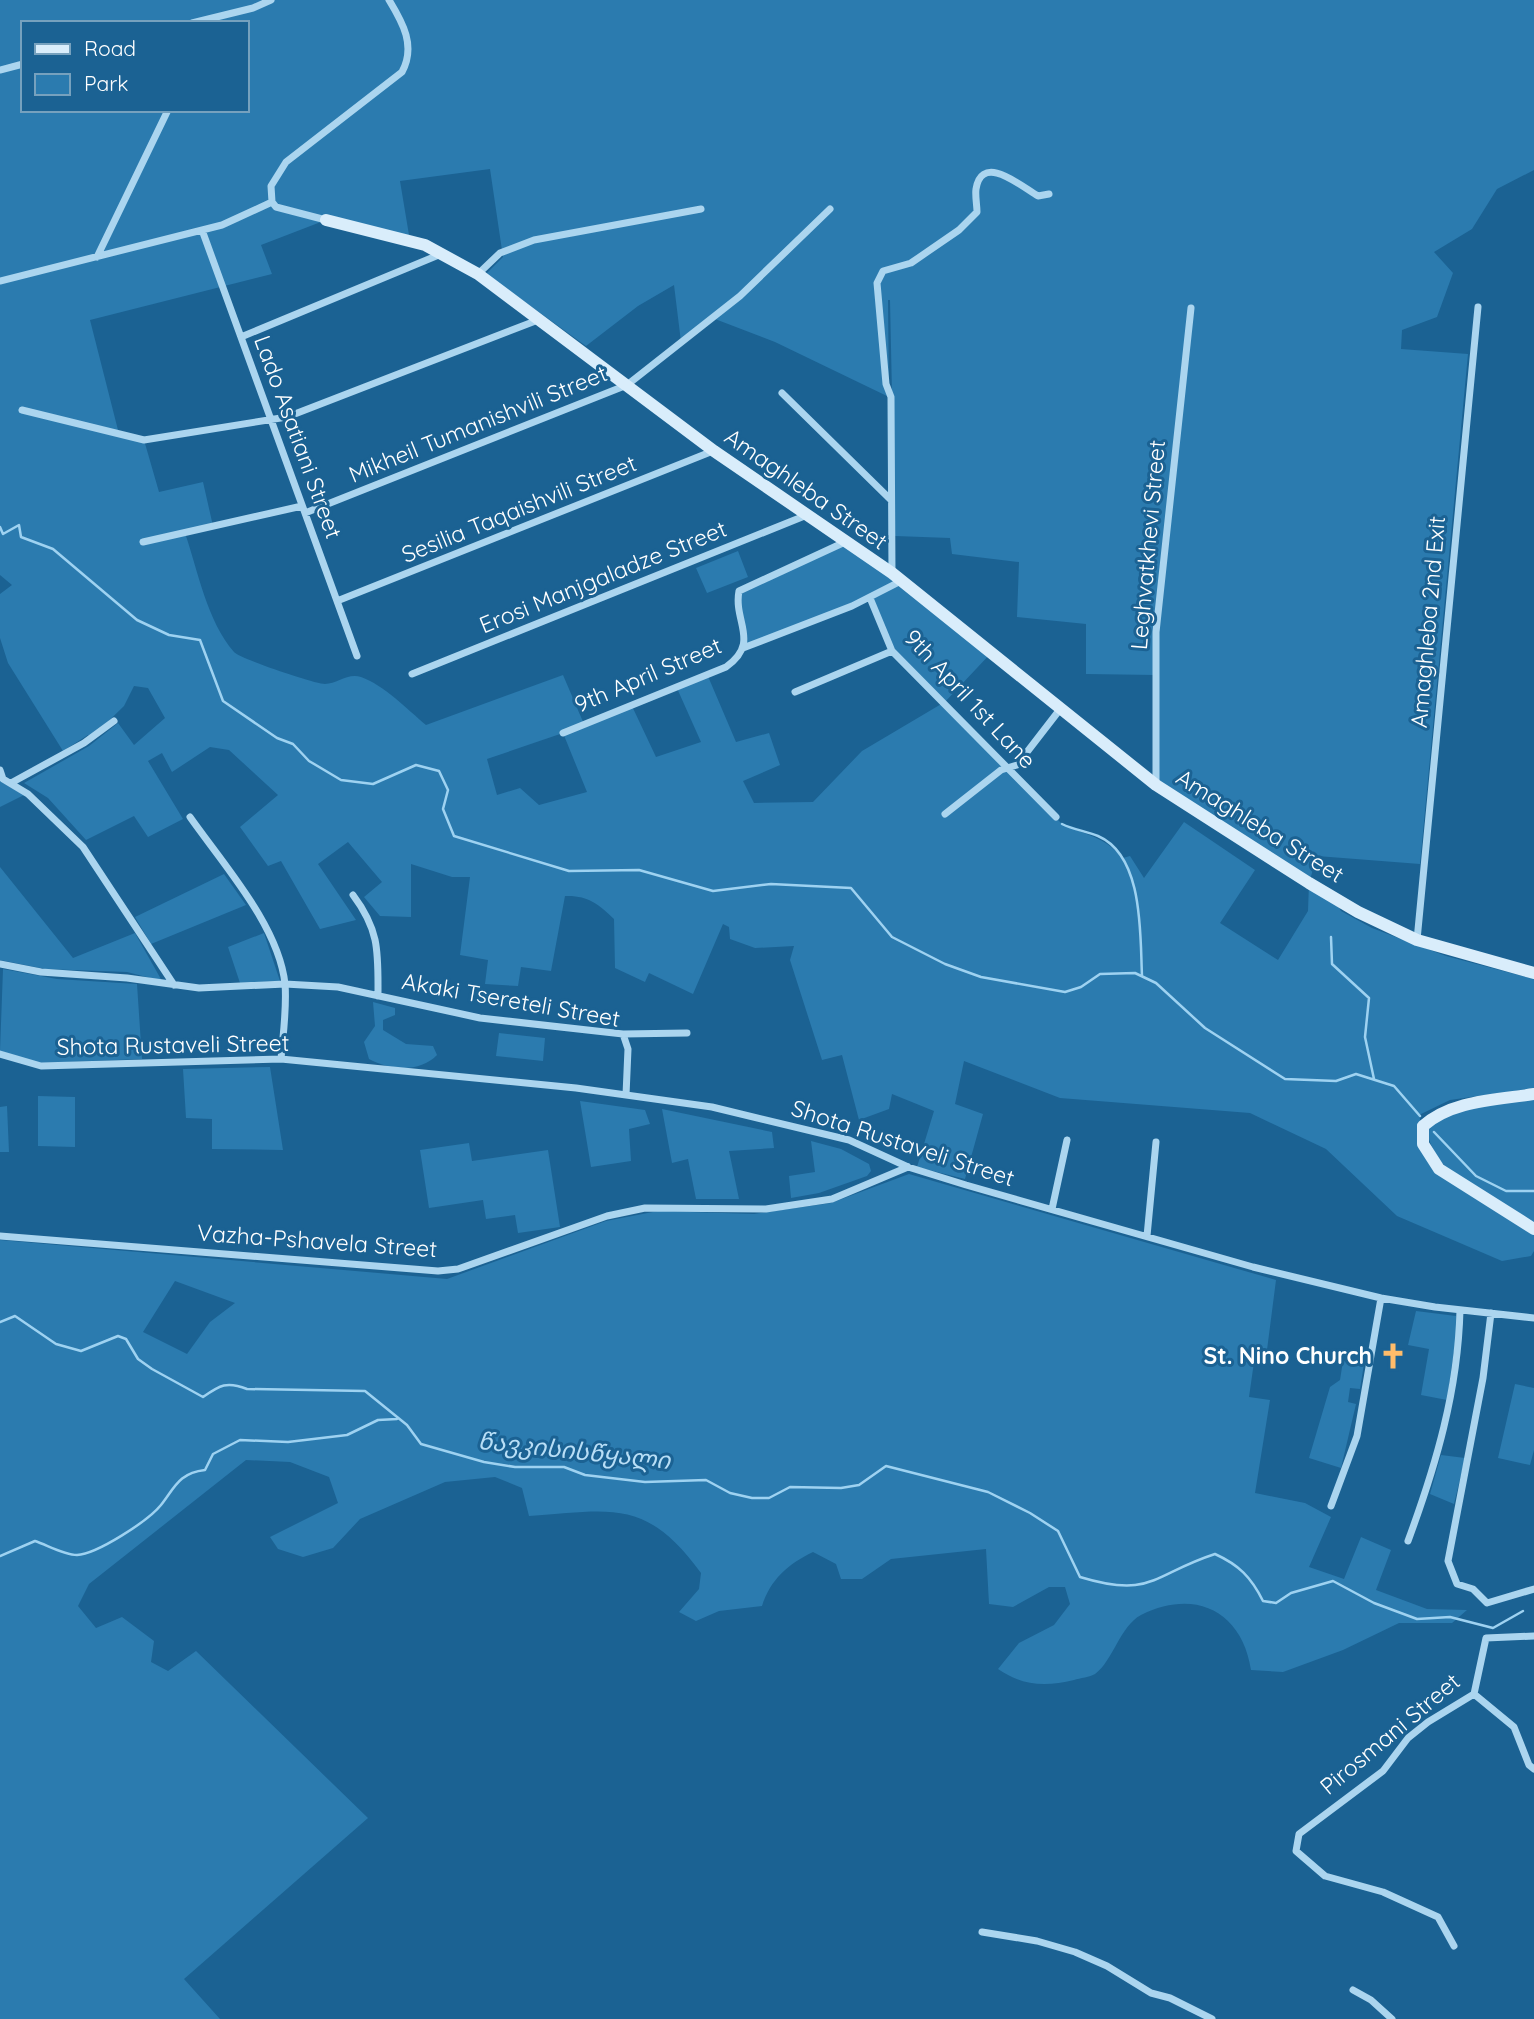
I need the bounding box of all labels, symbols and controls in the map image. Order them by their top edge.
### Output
legend [21,21,248,112]
text: Road [84,35,136,61]
text: Park [84,70,128,96]
street label: Lado Asatiani Street [248,331,349,543]
street label: Mikheil Tumanishvili Street [344,358,611,489]
street label: Amaghleba Street [719,422,894,556]
street label: Leghvatkhevi Street [1124,439,1171,651]
street label: Sesilia Taqaishvili Street [397,448,641,569]
street label: Erosi Manjgaladze Street [475,514,731,639]
street label: Amaghleba 2nd Exit [1404,515,1451,729]
street label: 9th April 1st Lane [898,623,1042,774]
street label: 9th April Street [570,630,726,719]
street label: Amaghleba Street [1171,762,1350,889]
street label: Akaki Tsereteli Street [400,966,623,1033]
street label: Shota Rustaveli Street [56,1028,290,1061]
street label: Shota Rustaveli Street [788,1093,1019,1192]
street label: Vazha-Pshavela Street [196,1218,438,1263]
place label: St. Nino Church [1204,1341,1372,1370]
church icon: St. Nino Church [1378,1341,1408,1371]
water label: წავკისისწყალი [476,1425,673,1475]
street label: Pirosmani Street [1314,1666,1466,1801]

